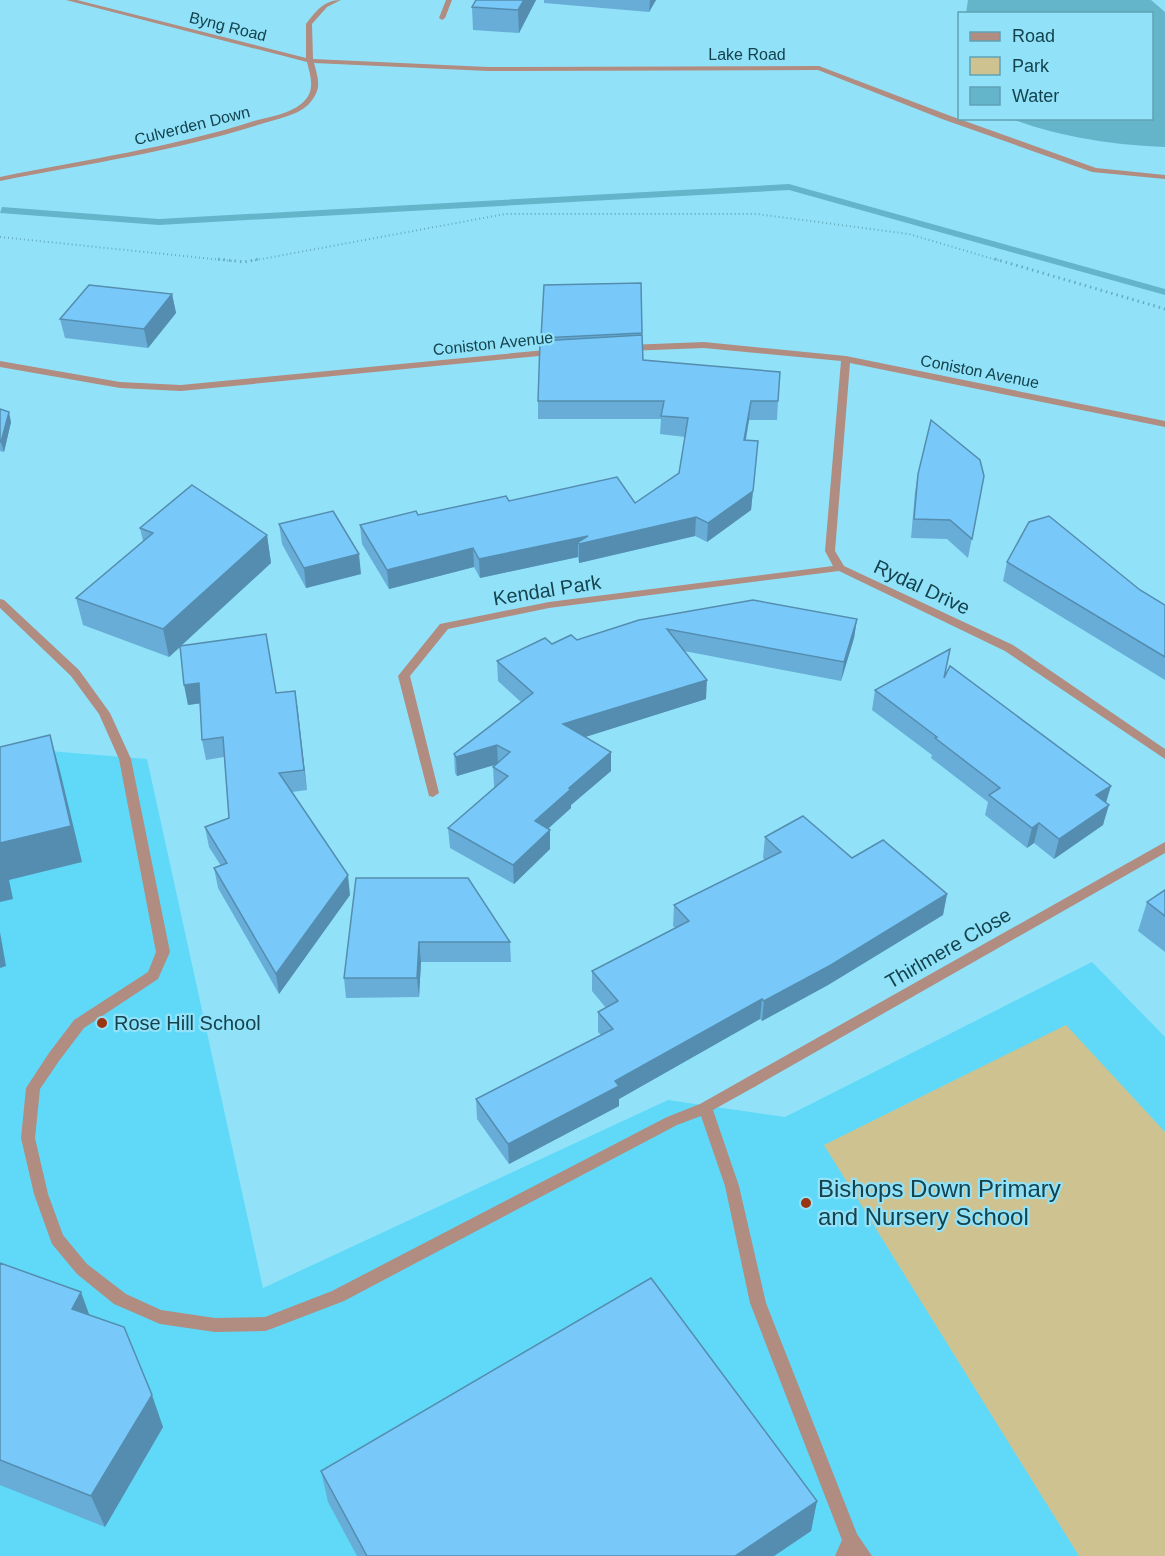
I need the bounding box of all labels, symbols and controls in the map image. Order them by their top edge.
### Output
street label: Byng Road [187,9,268,44]
legend [958,12,1153,120]
text: Road [1012,26,1055,46]
street label: Lake Road [708,46,786,63]
text: Park [1012,56,1050,76]
text: Water [1012,86,1059,106]
street label: Culverden Down [133,103,252,148]
street label: Coniston Avenue [432,329,554,358]
street label: Coniston Avenue [919,352,1041,391]
street label: Rydal Drive [871,555,973,619]
street label: Kendal Park [491,570,604,609]
street label: Thirlmere Close [881,903,1015,993]
place label: Rose Hill School [114,1012,261,1034]
marker: Rose Hill School [95,1016,109,1030]
place label: Bishops Down Primary and Nursery School [818,1175,1061,1230]
marker: Bishops Down Primary and Nursery School [799,1196,813,1210]

